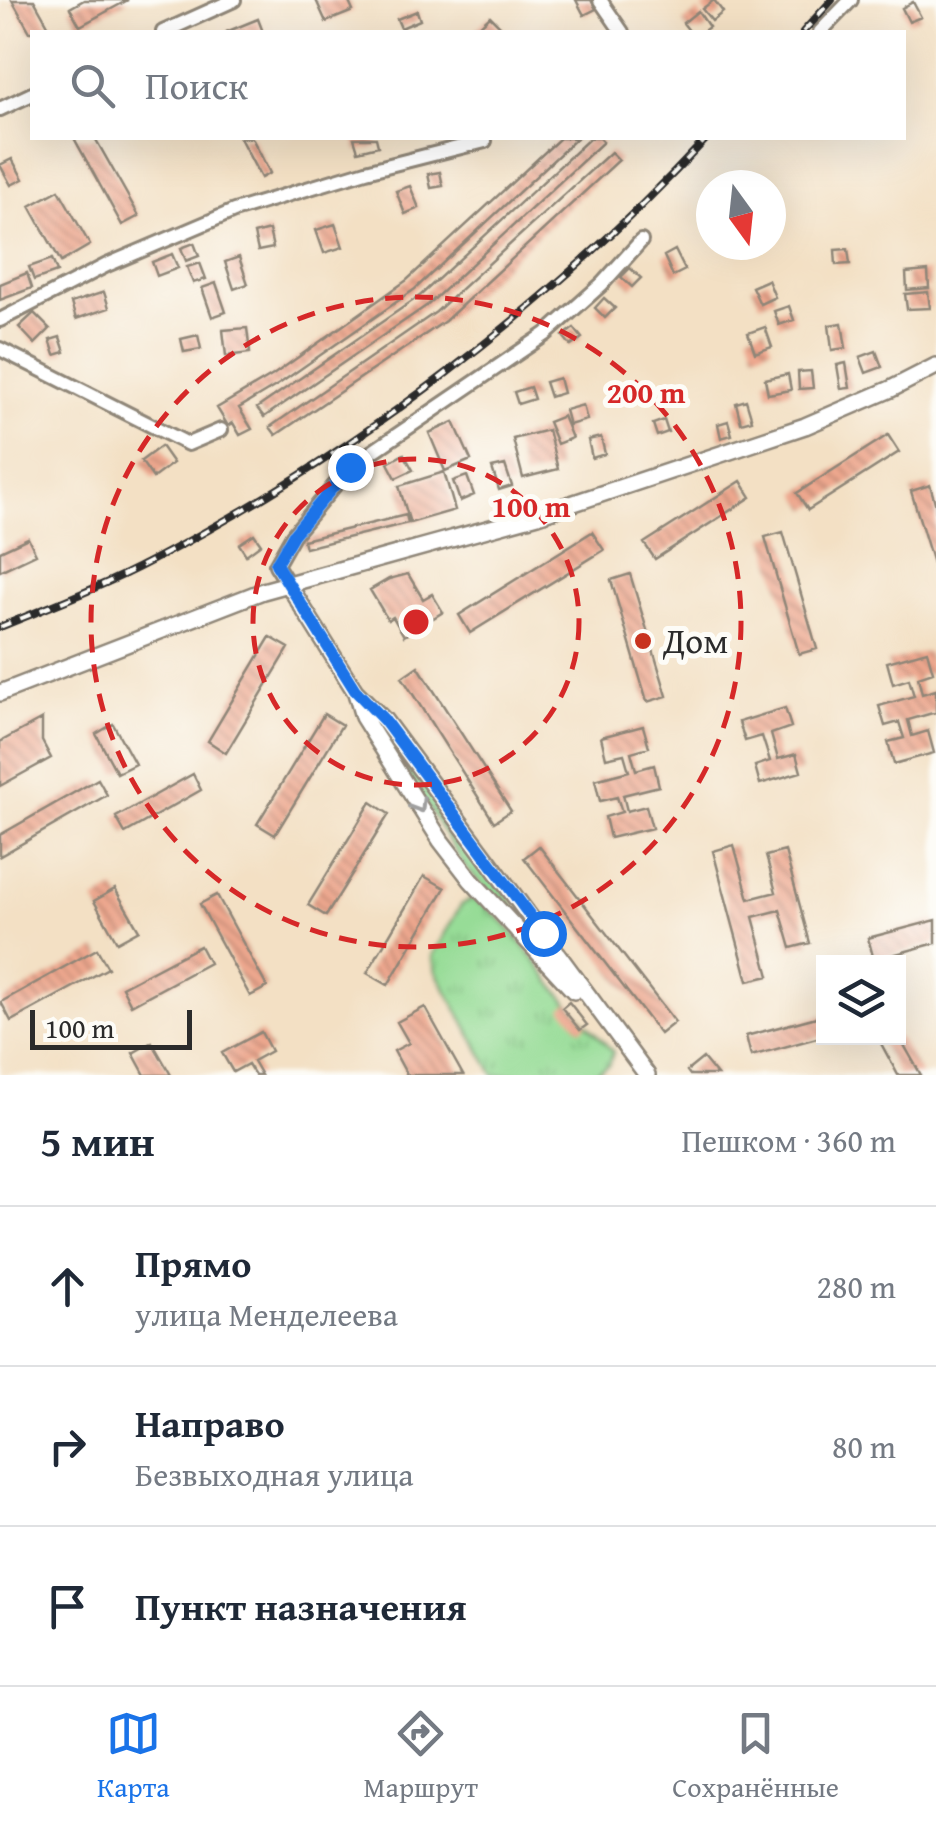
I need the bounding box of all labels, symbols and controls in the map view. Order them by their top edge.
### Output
search box [30,30,906,140]
text: Поиск [145,57,248,113]
icon: search [65,58,120,113]
north arrow [696,170,786,260]
text: 200 m [607,370,686,414]
route end [328,445,374,491]
text: 100 m [492,484,571,528]
centre of rings [398,604,434,640]
place label: Дом [662,615,728,666]
marker: Дом [632,630,654,652]
one-way arrow [407,795,426,813]
route start [521,911,567,957]
map controls [816,955,906,1045]
button: layers [816,955,906,1045]
scale bar [30,1005,192,1050]
text: 100 m [45,1007,114,1048]
text: 5 мин [40,1110,155,1171]
text: Пешком · 360 m [681,1117,896,1164]
text: Прямо [135,1235,251,1291]
icon: ahead [40,1259,95,1314]
text: 280 m [817,1263,896,1310]
text: улица Менделеева [135,1291,398,1338]
text: Направо [135,1395,285,1451]
icon: right [40,1419,95,1474]
text: 80 m [832,1423,896,1470]
text: Безвыходная улица [135,1451,414,1498]
text: Пункт назначения [135,1578,467,1634]
icon: arrive [40,1579,95,1634]
tab: Карта [97,1706,170,1807]
tab: Маршрут [364,1706,478,1807]
tab: Сохранённые [672,1706,839,1807]

